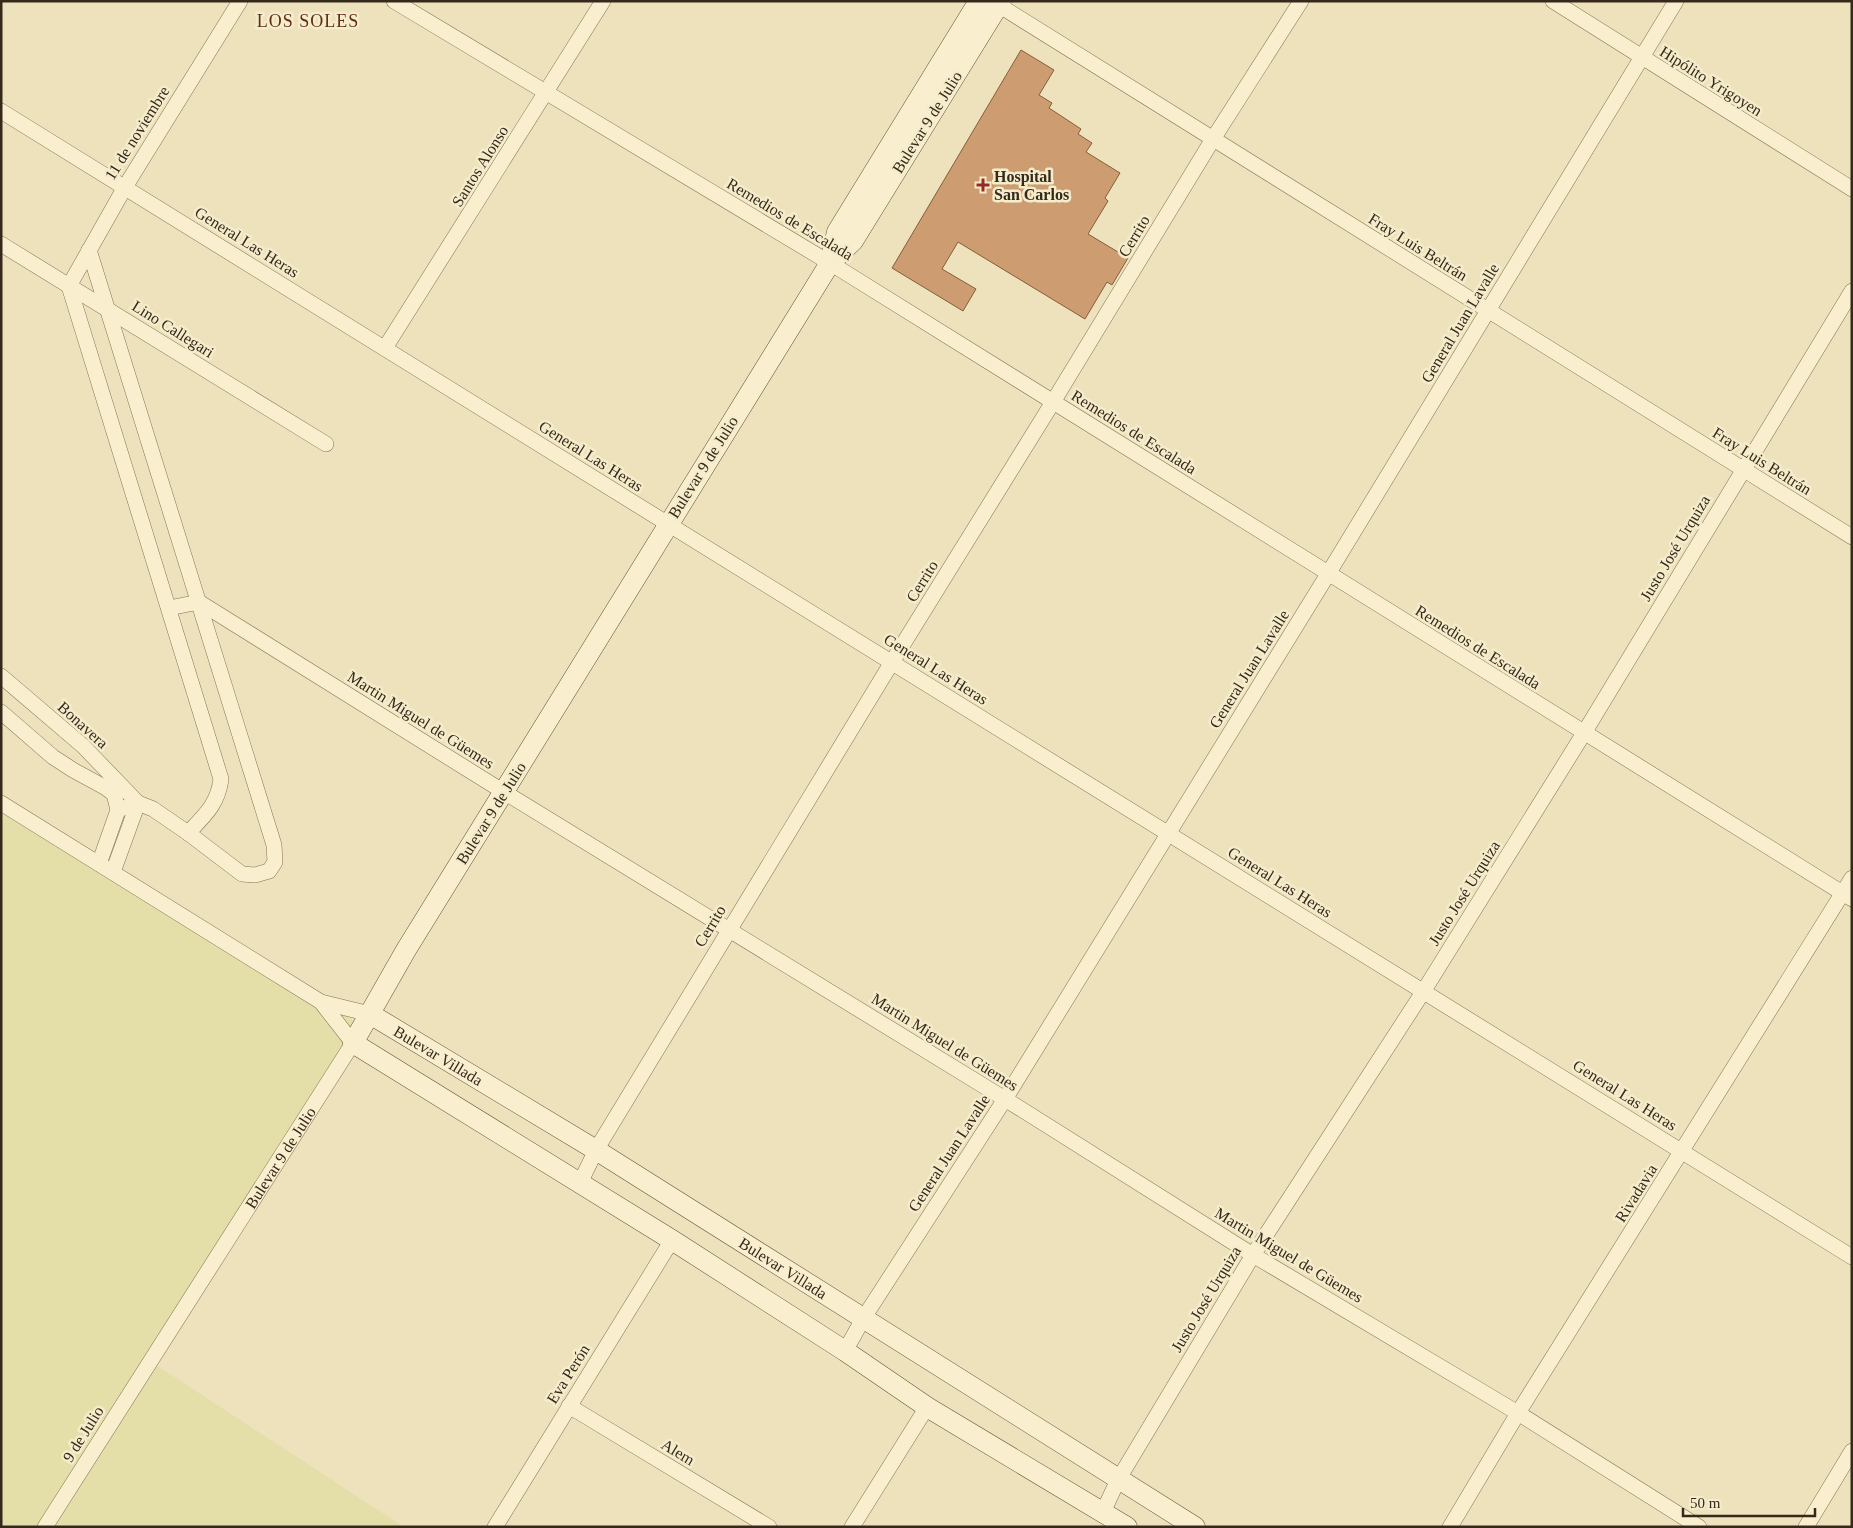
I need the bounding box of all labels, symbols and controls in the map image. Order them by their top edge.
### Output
district label: LOS SOLES [257,11,359,31]
street label: Hipólito Yrigoyen [1656,43,1765,120]
street label: Bulevar 9 de Julio [889,68,965,176]
street label: 11 de noviembre [101,83,173,183]
street label: Santos Alonso [448,122,512,210]
place label: Hospital San Carlos [994,168,1069,203]
street label: Remedios de Escalada [724,175,856,263]
marker: Hospital San Carlos [976,178,990,192]
street label: General Las Heras [192,203,302,281]
street label: Fray Luis Beltrán [1365,210,1470,285]
street label: Cerrito [1115,212,1153,260]
street label: General Juan Lavalle [1418,260,1502,386]
street label: Lino Callegari [129,297,217,362]
street label: Remedios de Escalada [1068,387,1200,477]
street label: Bulevar 9 de Julio [665,413,741,521]
street label: General Las Heras [536,417,646,495]
street label: Fray Luis Beltrán [1709,424,1814,499]
street label: Justo José Urquiza [1637,492,1714,604]
street label: Cerrito [903,557,941,605]
street label: Remedios de Escalada [1412,602,1544,692]
street label: General Juan Lavalle [1206,607,1292,731]
street label: General Las Heras [881,630,991,708]
street label: Martin Miguel de Güemes [344,668,497,773]
street label: Bonavera [55,698,111,752]
street label: Bulevar 9 de Julio [453,759,529,867]
street label: Justo José Urquiza [1425,838,1504,949]
street label: General Las Heras [1225,843,1335,921]
street label: Cerrito [691,902,729,950]
street label: Martin Miguel de Güemes [868,990,1021,1095]
street label: Bulevar Villada [391,1022,486,1088]
street label: General Las Heras [1570,1056,1680,1134]
street label: General Juan Lavalle [905,1091,993,1215]
street label: Bulevar 9 de Julio [242,1104,319,1211]
street label: Rivadavia [1612,1161,1660,1225]
street label: Martin Miguel de Güemes [1212,1204,1366,1307]
street label: Bulevar Villada [736,1234,830,1302]
street label: Justo José Urquiza [1168,1243,1245,1355]
street label: Eva Perón [543,1341,593,1407]
street label: 9 de Julio [59,1403,107,1465]
street label: Alem [658,1436,698,1469]
scale bar [1683,1486,1816,1518]
text: 50 m [1690,1495,1721,1511]

